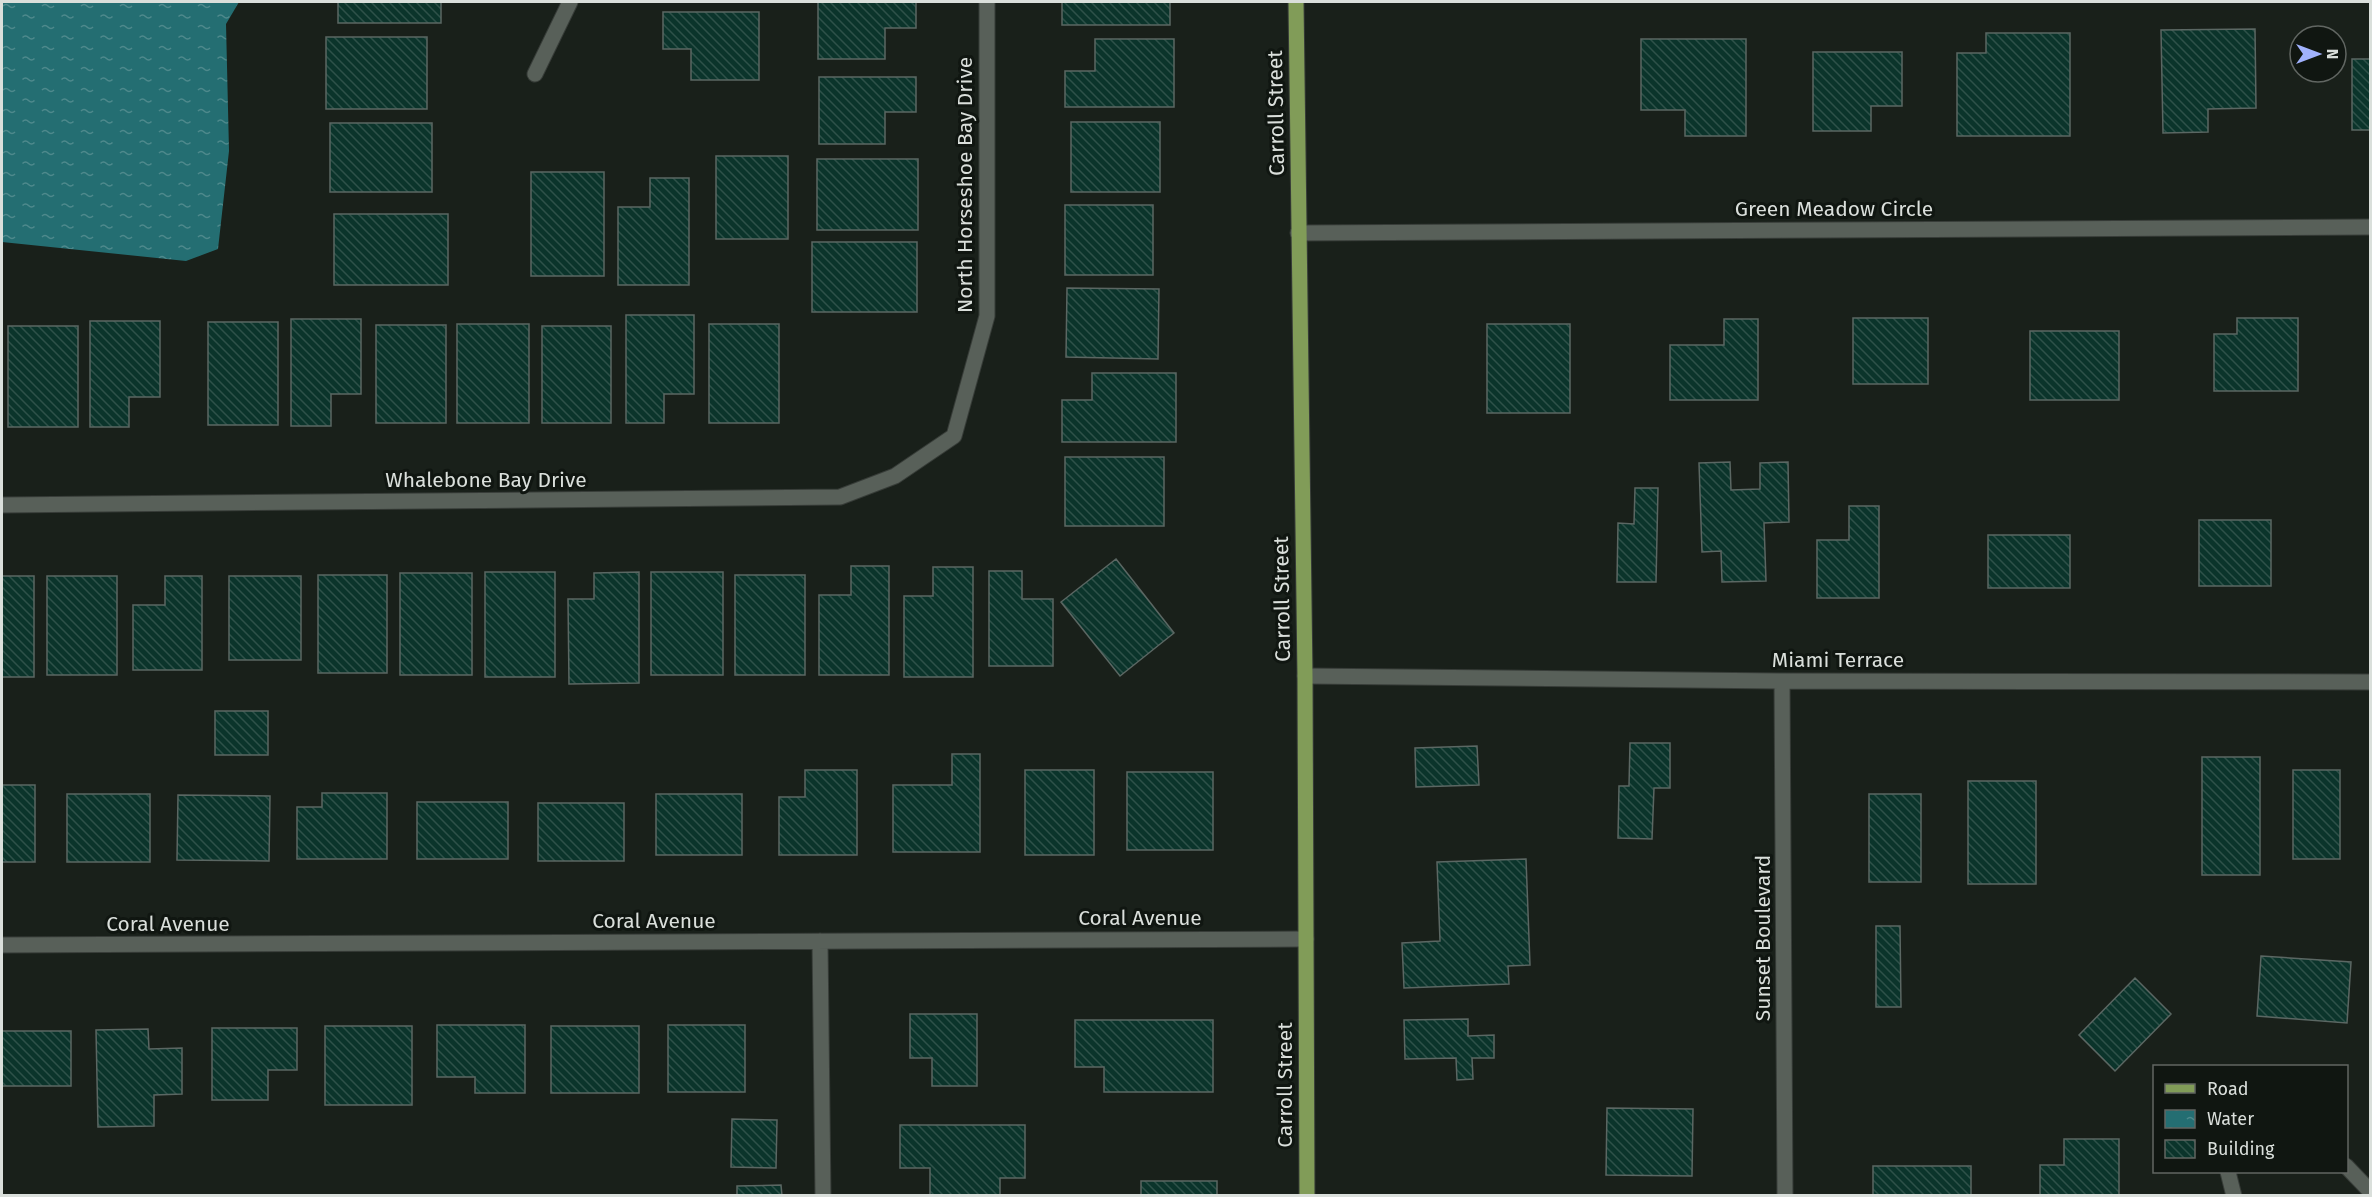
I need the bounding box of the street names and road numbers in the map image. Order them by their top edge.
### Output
street label: Carroll Street [1262,50,1290,176]
street label: North Horseshoe Bay Drive [952,57,978,313]
street label: Green Meadow Circle [1735,196,1933,222]
street label: Whalebone Bay Drive [385,467,587,493]
street label: Carroll Street [1268,536,1296,662]
street label: Miami Terrace [1772,647,1904,673]
street label: Sunset Boulevard [1750,855,1776,1021]
street label: Coral Avenue [1078,905,1202,931]
street label: Coral Avenue [592,908,716,934]
street label: Coral Avenue [106,911,230,937]
street label: Carroll Street [1272,1022,1298,1148]

